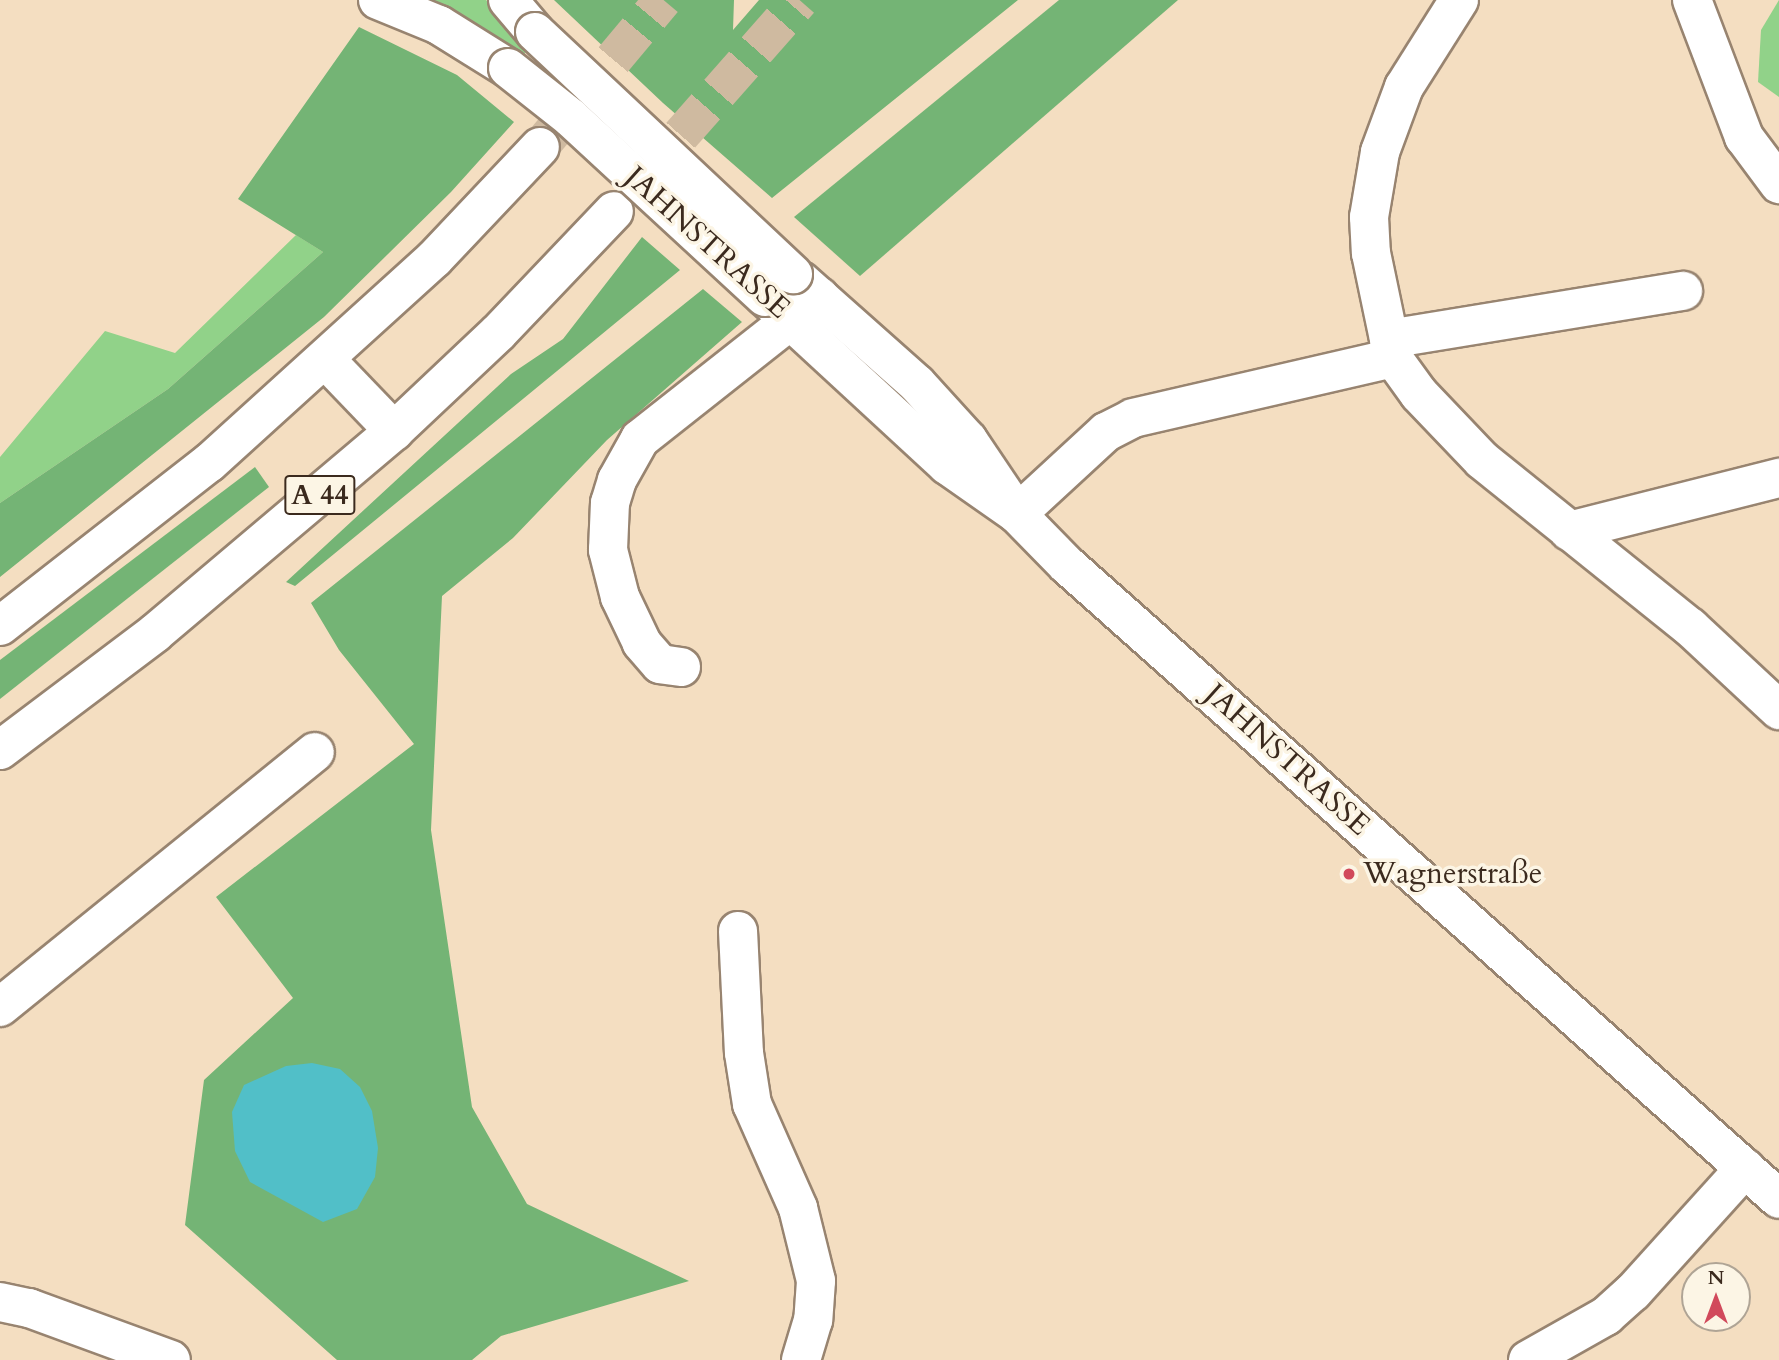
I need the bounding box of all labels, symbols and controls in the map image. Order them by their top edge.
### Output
street label: JAHNSTRASSE [617,159,797,327]
road number: A 44 [283,470,357,520]
street label: JAHNSTRASSE [1197,676,1377,844]
place label: Wagnerstraße [1363,856,1542,892]
marker: Wagnerstraße [1341,866,1357,882]
north arrow [1681,1262,1751,1332]
text: N [1708,1265,1724,1291]

